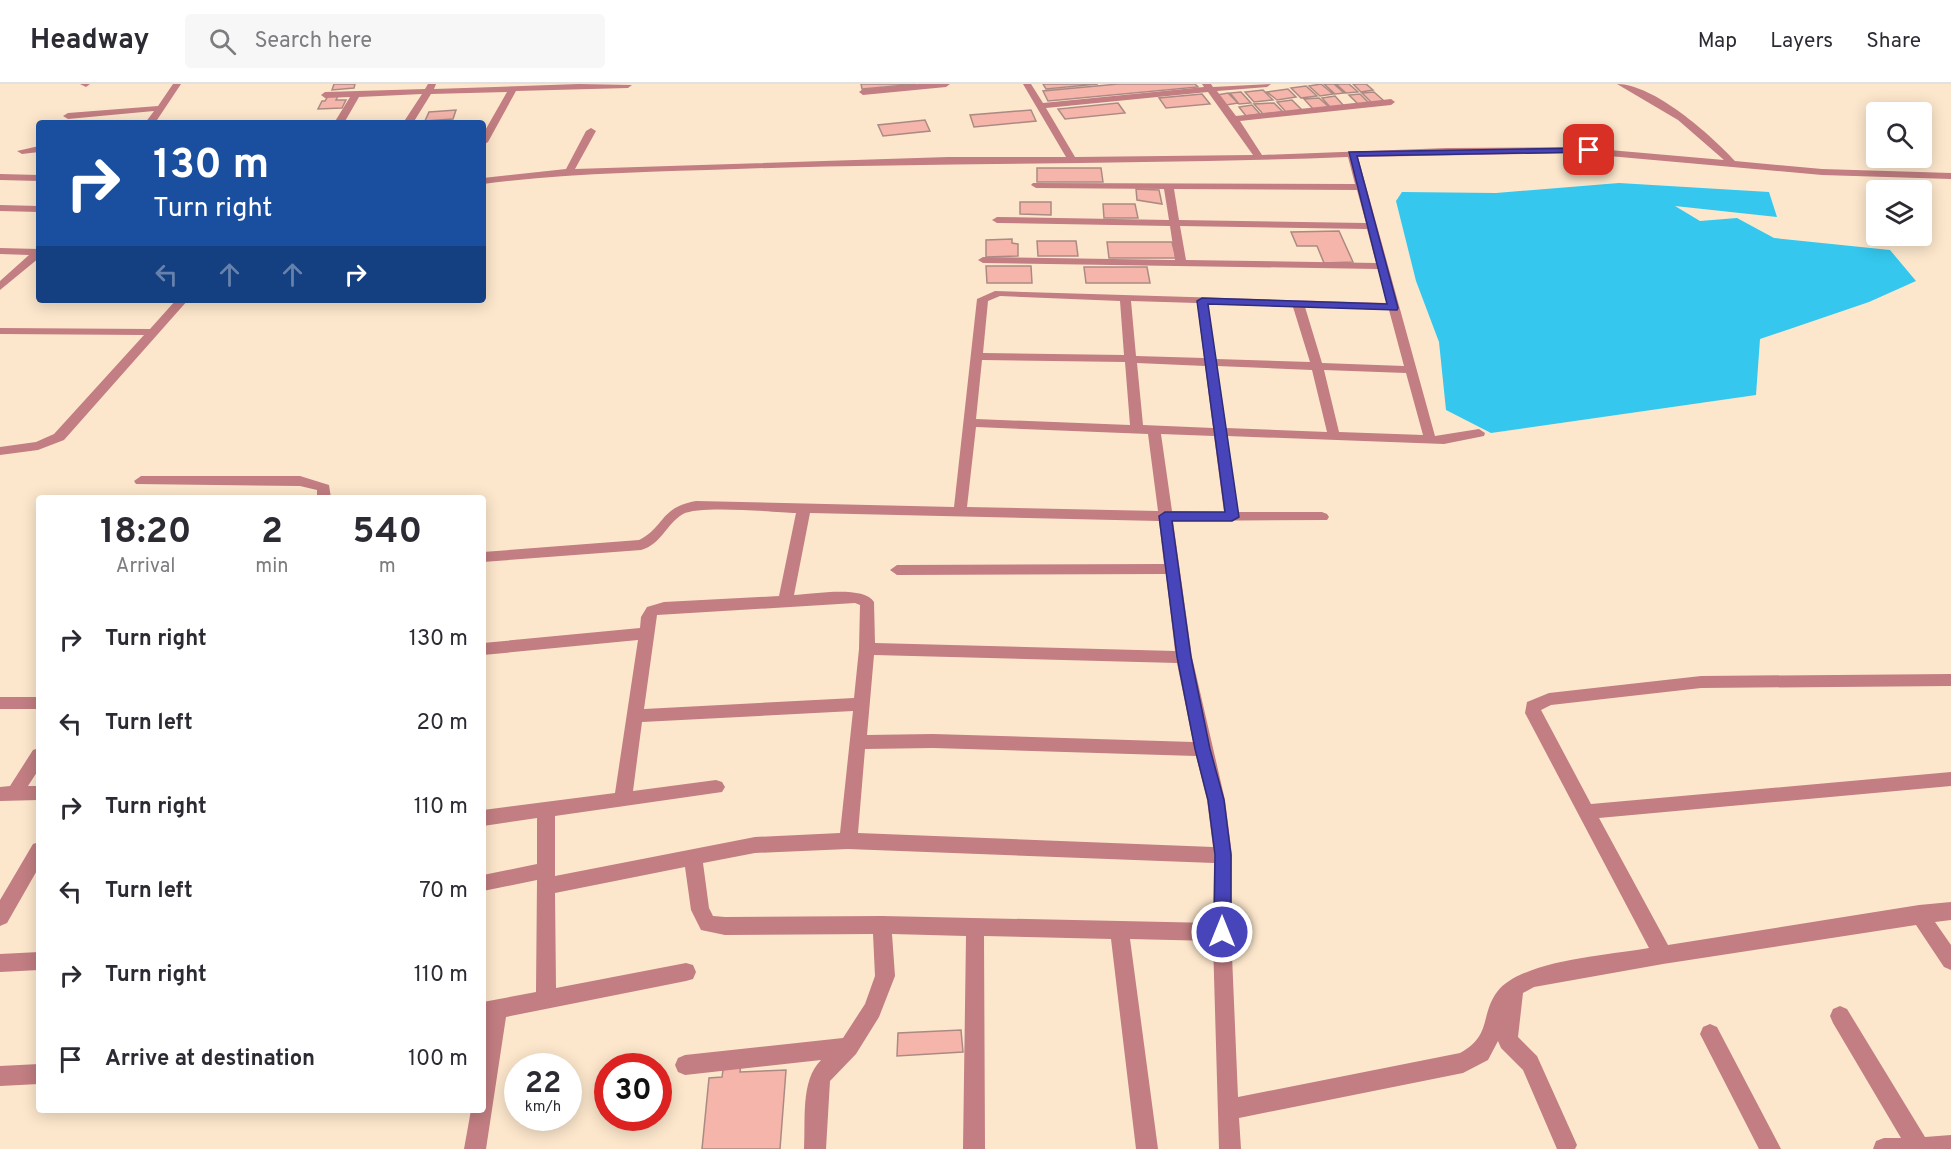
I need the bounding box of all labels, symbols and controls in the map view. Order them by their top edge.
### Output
search box [185,14,605,68]
text: Headway [30,23,149,59]
icon: search [206,25,239,58]
text: Search here [254,28,372,55]
text: Map [1698,28,1737,55]
text: Layers [1770,28,1833,55]
text: Share [1866,28,1921,55]
map controls [1866,102,1932,246]
button: search [1866,102,1932,168]
pin [1563,124,1614,175]
icon: arrive [1572,133,1605,166]
text: 130 m [153,140,269,193]
icon: right [54,144,132,222]
button: layers [1866,180,1932,246]
text: Turn right [153,192,272,226]
icon: left [150,258,183,291]
icon: ahead [213,258,246,291]
icon: ahead [276,258,309,291]
icon: right [339,258,372,291]
text: 18:20 [100,510,191,556]
text: 2 [261,510,283,556]
text: 540 [353,510,422,556]
text: Arrival [116,554,175,580]
text: min [255,554,289,580]
text: m [379,554,396,580]
icon: right [54,623,87,656]
text: Turn right [105,626,207,653]
text: 130 m [409,626,468,653]
icon: left [54,707,87,740]
text: Turn left [105,710,193,737]
text: 20 m [417,710,468,737]
icon: right [54,791,87,824]
text: Turn right [105,794,207,821]
text: 110 m [414,794,468,821]
icon: left [54,875,87,908]
text: Turn left [105,878,193,905]
text: 70 m [419,878,468,905]
position arrow [1190,900,1254,964]
icon: right [54,959,87,992]
text: Turn right [105,962,207,989]
text: 110 m [414,962,468,989]
icon: arrive [54,1043,87,1076]
text: Arrive at destination [105,1046,315,1073]
text: 100 m [408,1046,468,1073]
speed limit sign: 30 [594,1053,672,1131]
text: 22 [525,1066,561,1103]
text: km/h [525,1098,561,1117]

